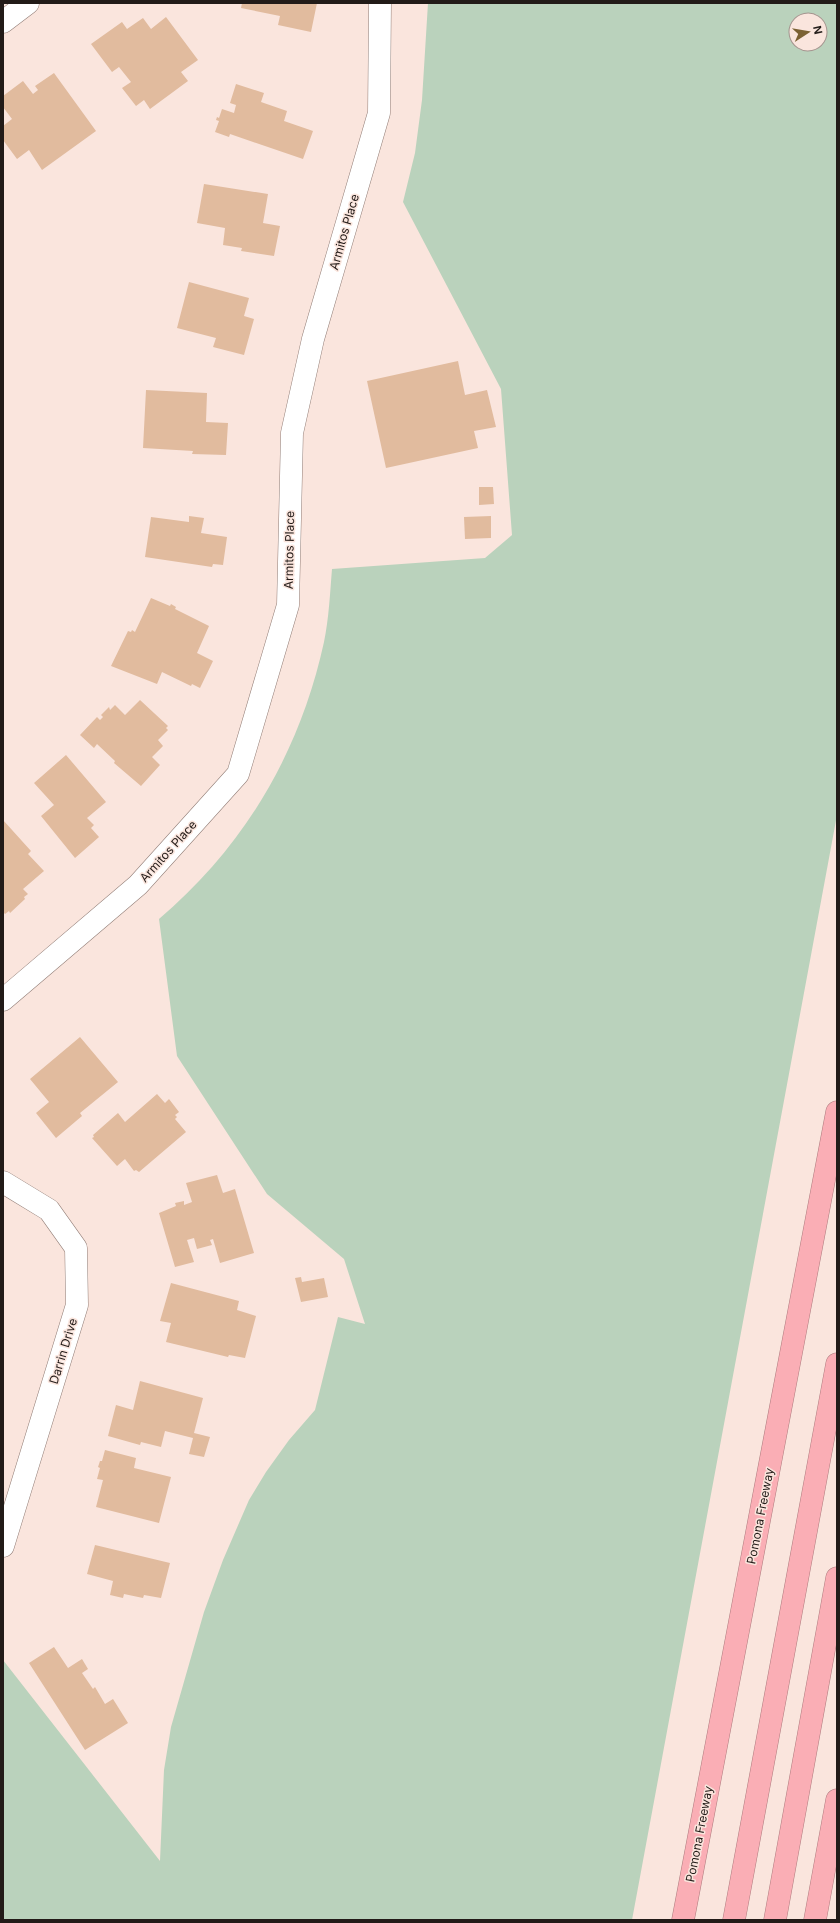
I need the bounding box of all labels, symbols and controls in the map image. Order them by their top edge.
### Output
north arrow [788,12,828,52]
text: N [810,24,826,35]
street label: Armitos Place [326,192,362,272]
street label: Armitos Place [281,511,297,589]
street label: Armitos Place [136,817,200,885]
street label: Darrin Drive [46,1316,80,1386]
street label: Pomona Freeway [743,1466,777,1565]
street label: Pomona Freeway [682,1784,716,1883]

